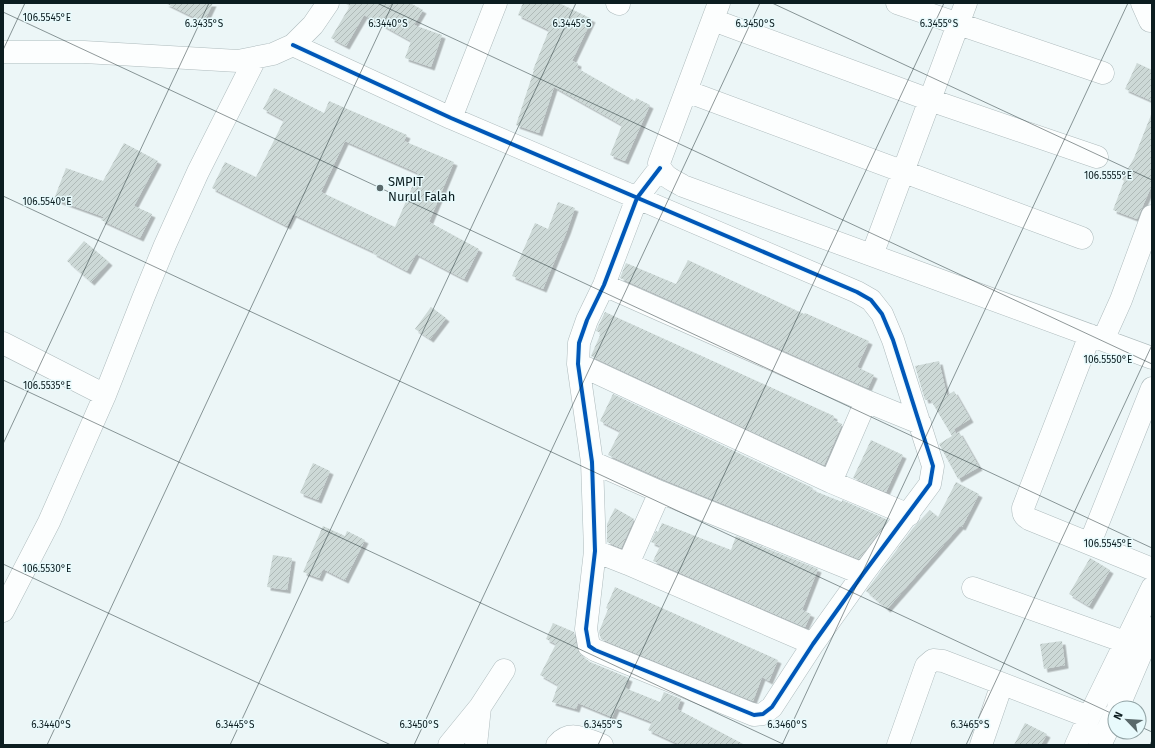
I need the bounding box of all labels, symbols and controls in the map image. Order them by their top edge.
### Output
text: 106.5545°E [23,12,71,24]
text: 6.3435°S [185,18,224,30]
text: 6.3440°S [368,18,408,30]
text: 6.3445°S [553,18,592,30]
text: 6.3450°S [735,18,775,30]
text: 6.3455°S [920,18,959,30]
text: 106.5555°E [1084,170,1132,182]
place label: SMPIT Nurul Falah [388,174,455,204]
marker: SMPIT Nurul Falah [375,183,385,193]
text: 106.5540°E [22,196,72,208]
text: 106.5550°E [1084,354,1132,366]
text: 106.5535°E [23,380,71,392]
text: 106.5545°E [1084,538,1132,550]
text: 106.5530°E [23,563,71,575]
north arrow [1107,700,1147,740]
text: N [1111,710,1126,722]
text: 6.3440°S [31,719,71,731]
text: 6.3445°S [216,719,255,731]
text: 6.3450°S [399,719,439,731]
text: 6.3455°S [584,719,623,731]
text: 6.3460°S [767,719,807,731]
text: 6.3465°S [951,719,990,731]

